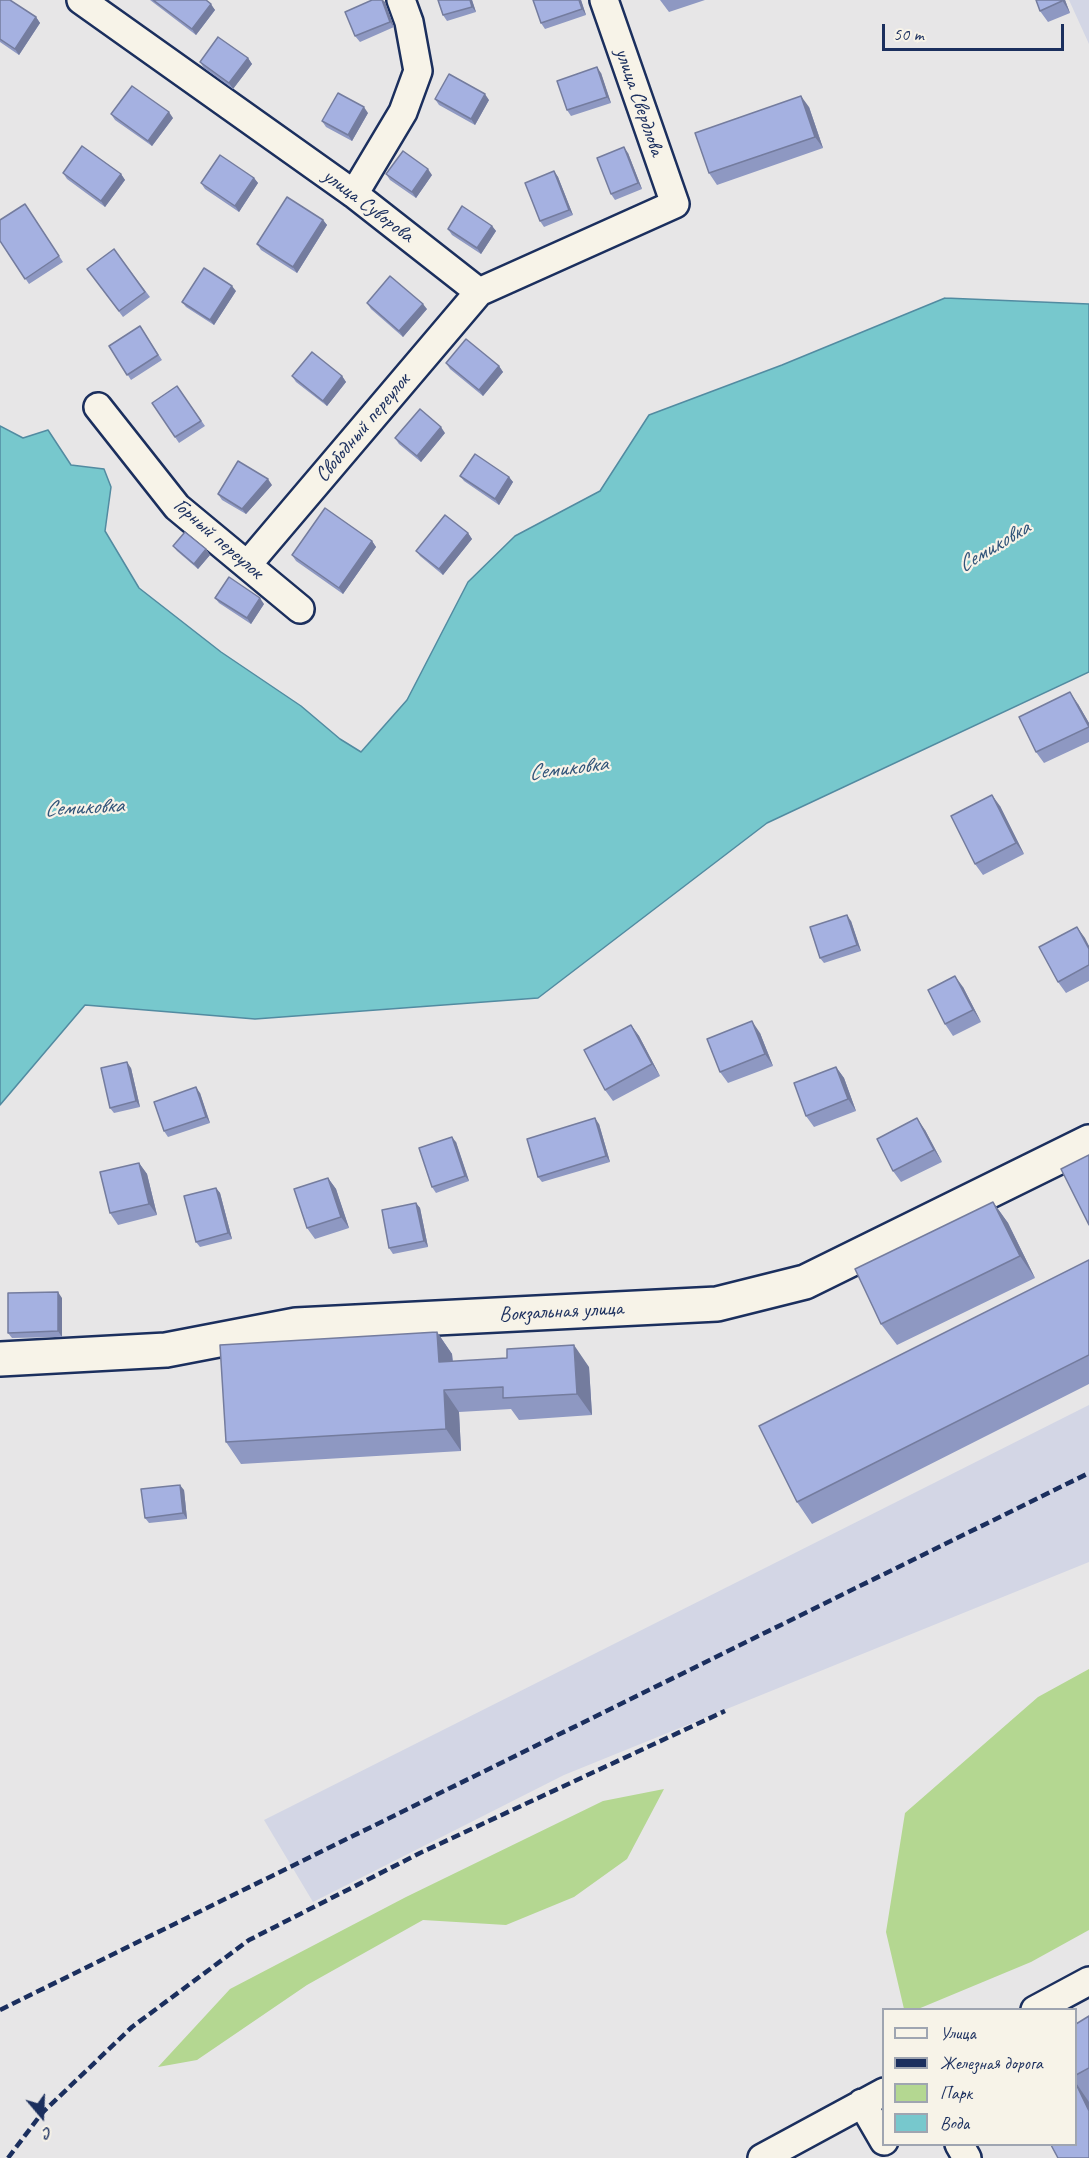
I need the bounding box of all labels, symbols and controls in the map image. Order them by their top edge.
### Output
scale bar [885,12,1066,50]
text: 50 m [893,23,924,45]
street label: улица Свердлова [609,45,669,159]
street label: улица Суворова [318,164,418,248]
street label: Свободный переулок [310,368,416,488]
street label: Горный переулок [168,493,268,585]
water label: Семиковка [953,515,1035,579]
water label: Семиковка [527,751,609,787]
water label: Семиковка [44,793,124,823]
street label: Вокзальная улица [498,1296,624,1328]
legend [882,2008,1077,2146]
text: Улица [940,2022,976,2044]
text: Железная дорога [940,2052,1043,2074]
text: Парк [940,2082,972,2104]
north arrow [12,2086,72,2146]
text: Вода [940,2112,969,2134]
text: С [41,2122,55,2144]

